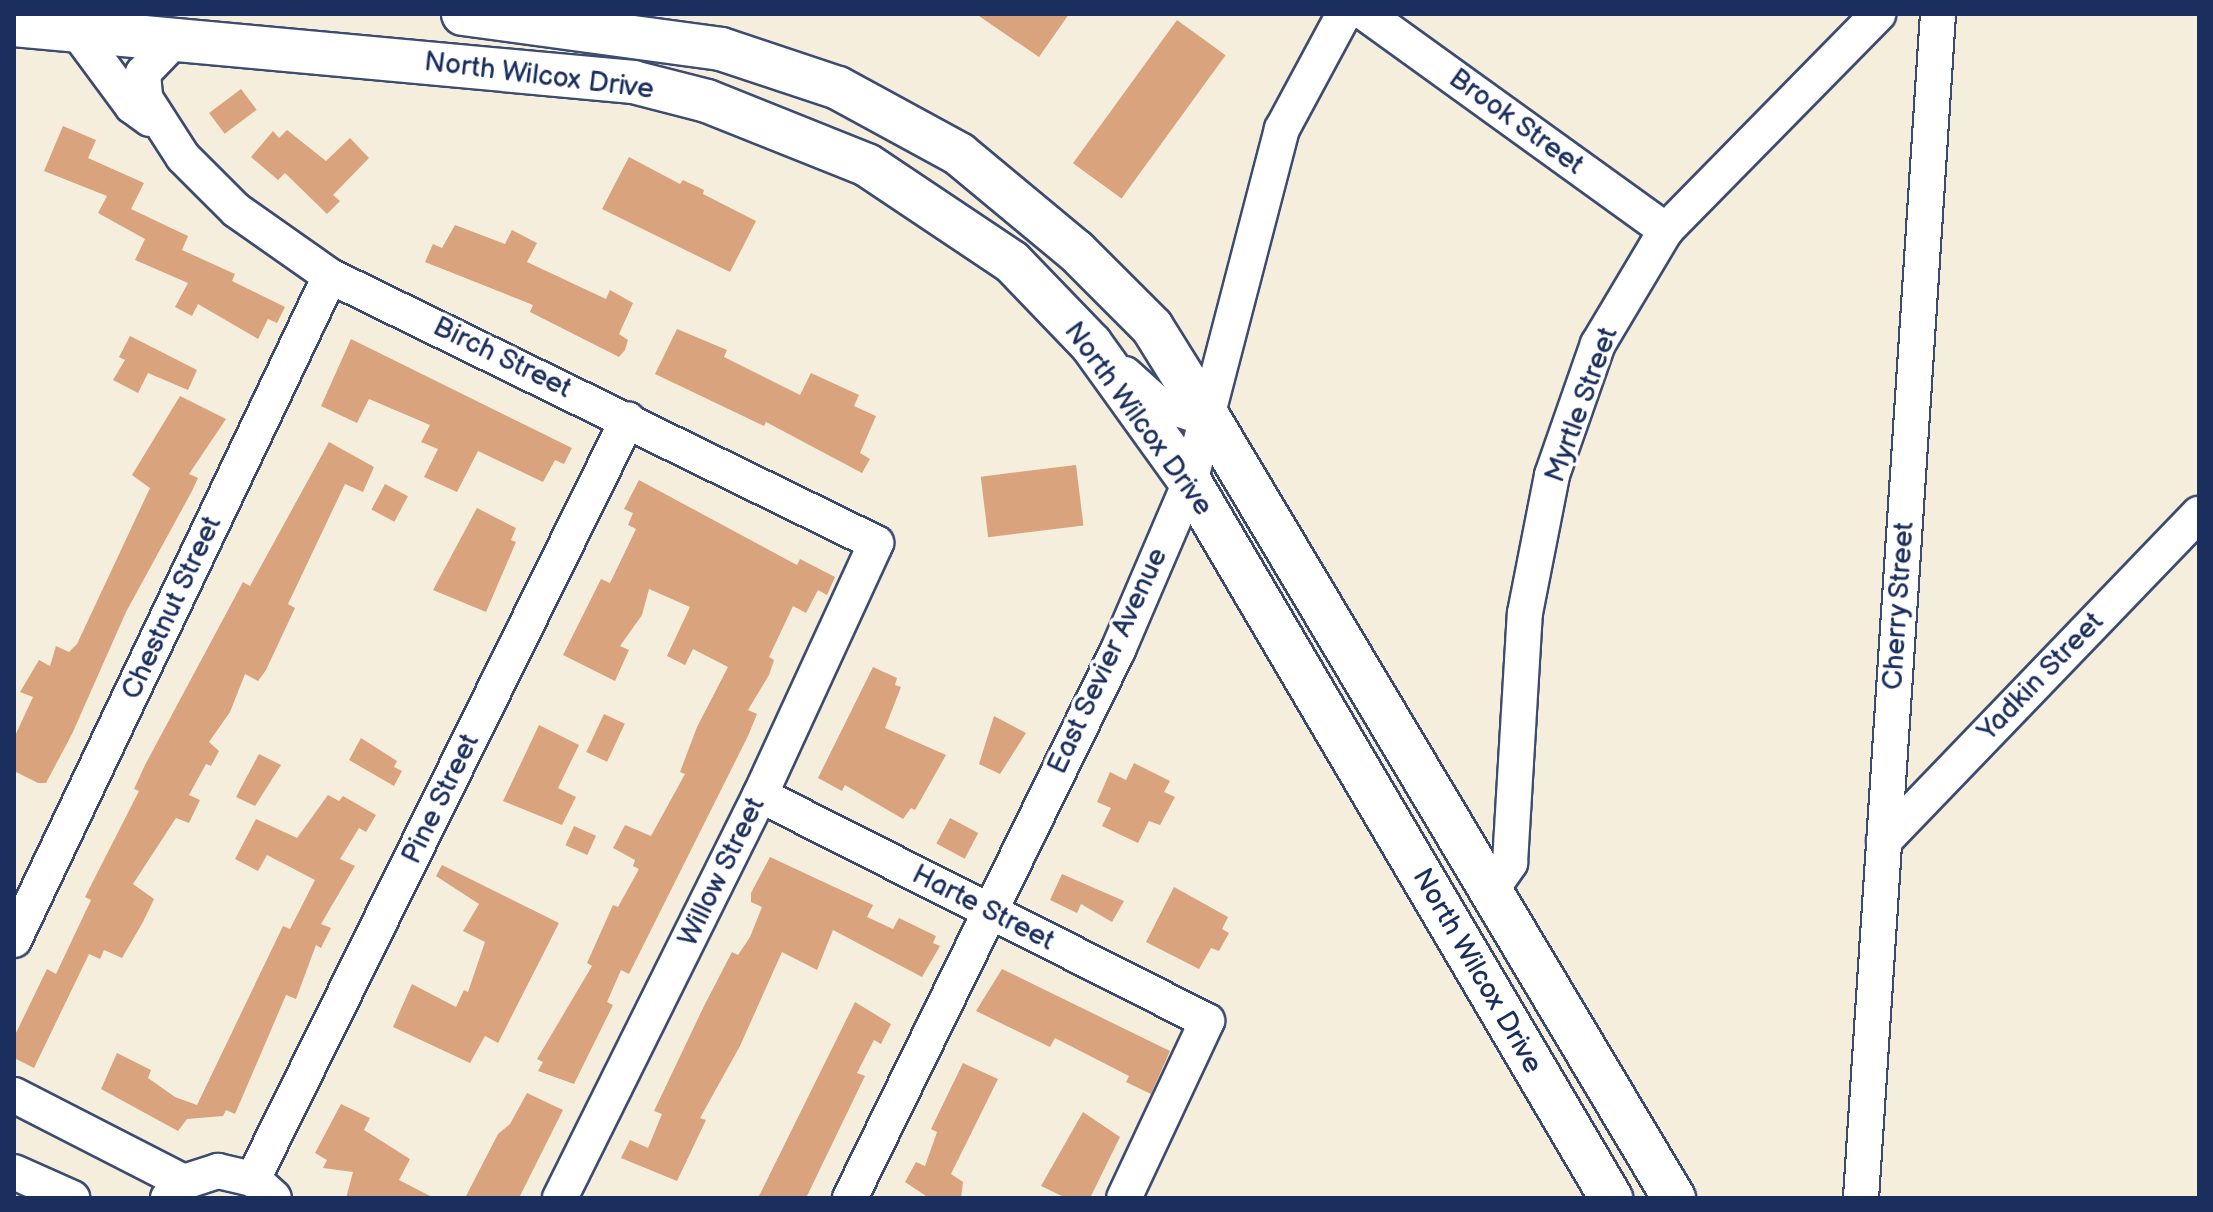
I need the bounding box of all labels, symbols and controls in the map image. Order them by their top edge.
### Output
street label: North Wilcox Drive [422,45,656,107]
street label: Brook Street [1442,62,1590,182]
street label: Birch Street [427,310,577,406]
street label: North Wilcox Drive [1056,315,1220,523]
street label: Myrtle Street [1538,323,1626,487]
street label: Chestnut Street [115,511,229,705]
street label: Cherry Street [1876,520,1922,692]
street label: East Sevier Avenue [1041,542,1175,780]
street label: Yadkin Street [1971,605,2111,749]
street label: Pine Street [395,728,487,870]
street label: Willow Street [671,792,773,952]
street label: Harte Street [906,858,1060,958]
street label: North Wilcox Drive [1404,862,1550,1080]

